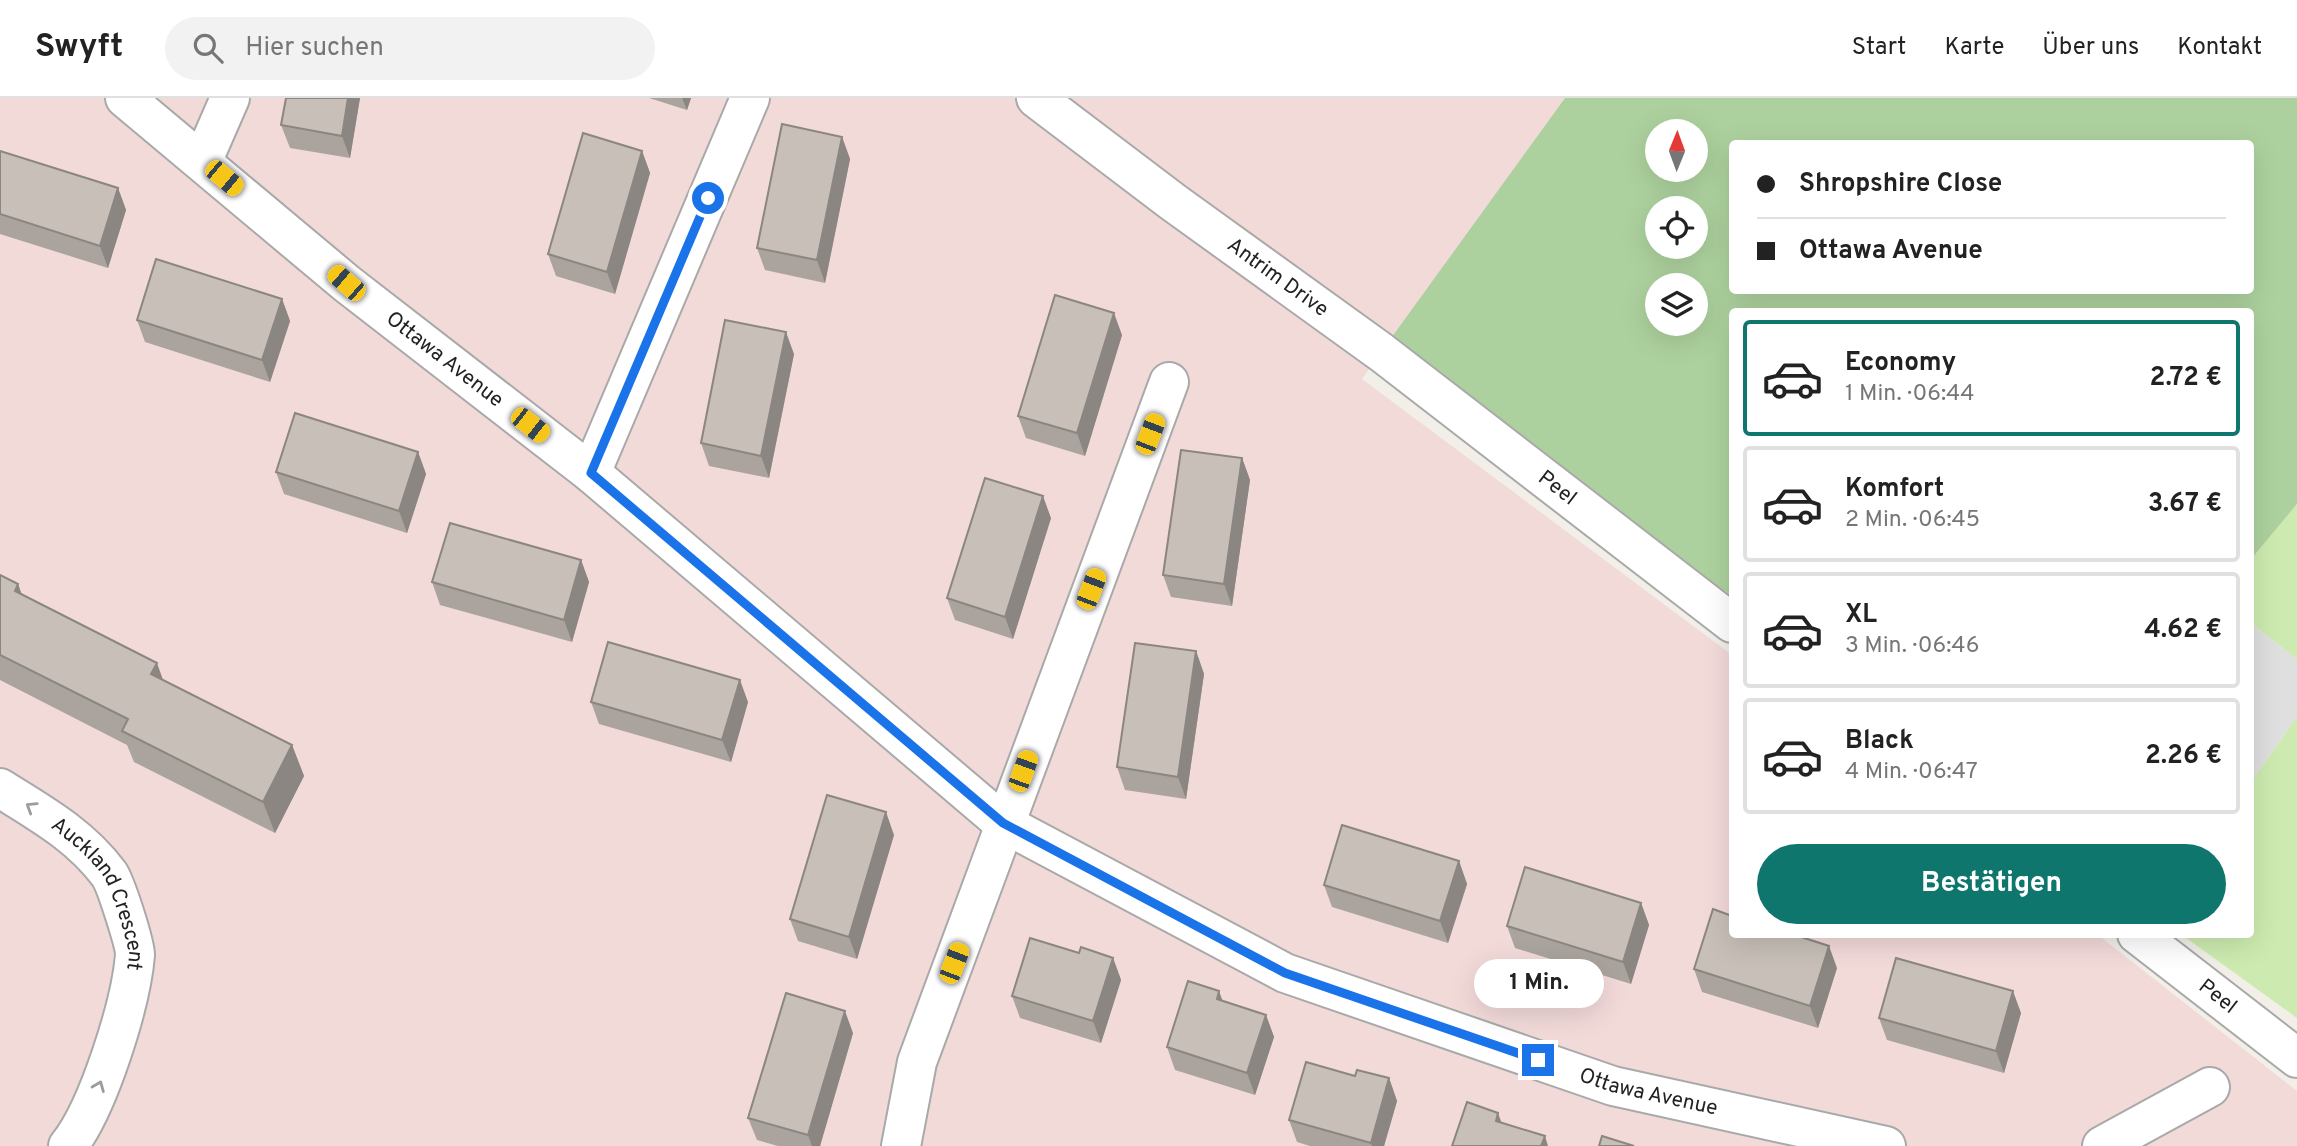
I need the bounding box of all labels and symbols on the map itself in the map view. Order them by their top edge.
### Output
north arrow [1645,119,1708,182]
car [202,156,247,200]
route start [692,182,724,214]
street label: Antrim Drive [1222,232,1334,323]
car [324,261,369,305]
street label: Ottawa Avenue [380,305,509,414]
car [507,404,554,446]
car [1133,411,1168,457]
street label: Peel [1532,465,1582,511]
car [1074,566,1109,612]
car [1006,748,1041,794]
one-way arrow [25,803,38,816]
street label: Auckland Crescent [46,811,149,972]
car [937,940,972,986]
callout: 1 Min. [1473,958,1603,1007]
street label: Peel [2193,973,2242,1020]
route end [1522,1044,1554,1076]
street label: Ottawa Avenue [1575,1062,1720,1122]
one-way arrow [90,1081,104,1093]

